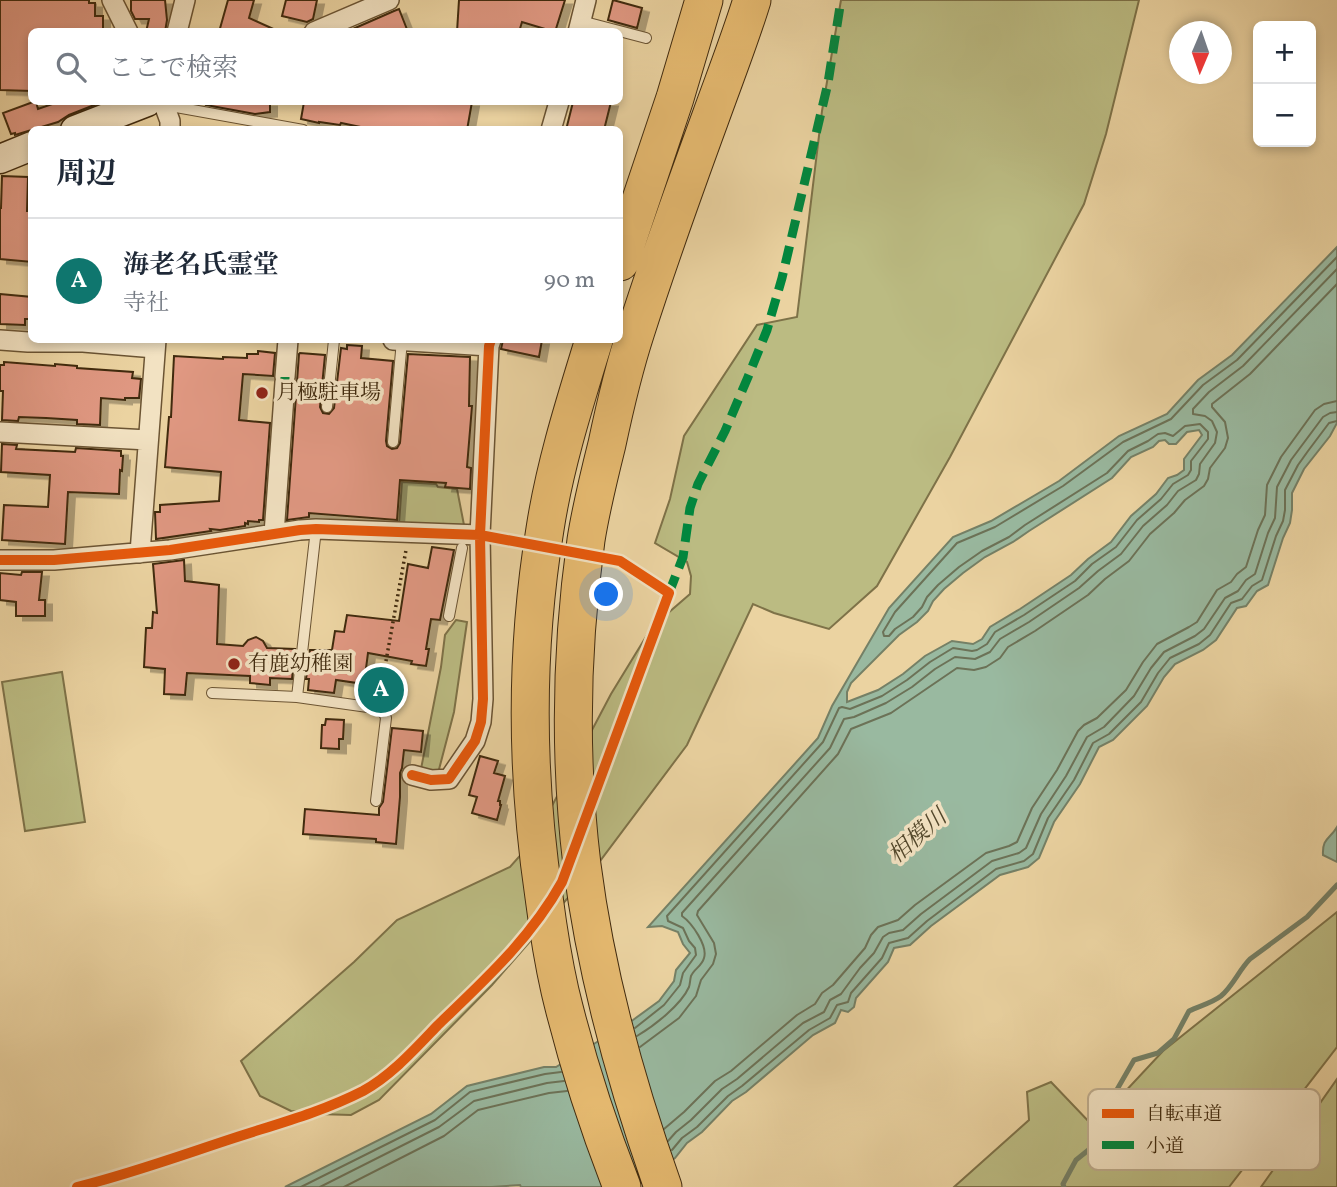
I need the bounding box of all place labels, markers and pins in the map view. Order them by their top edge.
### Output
place label: 月極駐車場 [276,379,381,408]
marker: 月極駐車場 [254,385,270,401]
place label: 有鹿幼稚園 [248,650,353,679]
marker: 有鹿幼稚園 [226,656,242,672]
pin: A [358,664,404,716]

